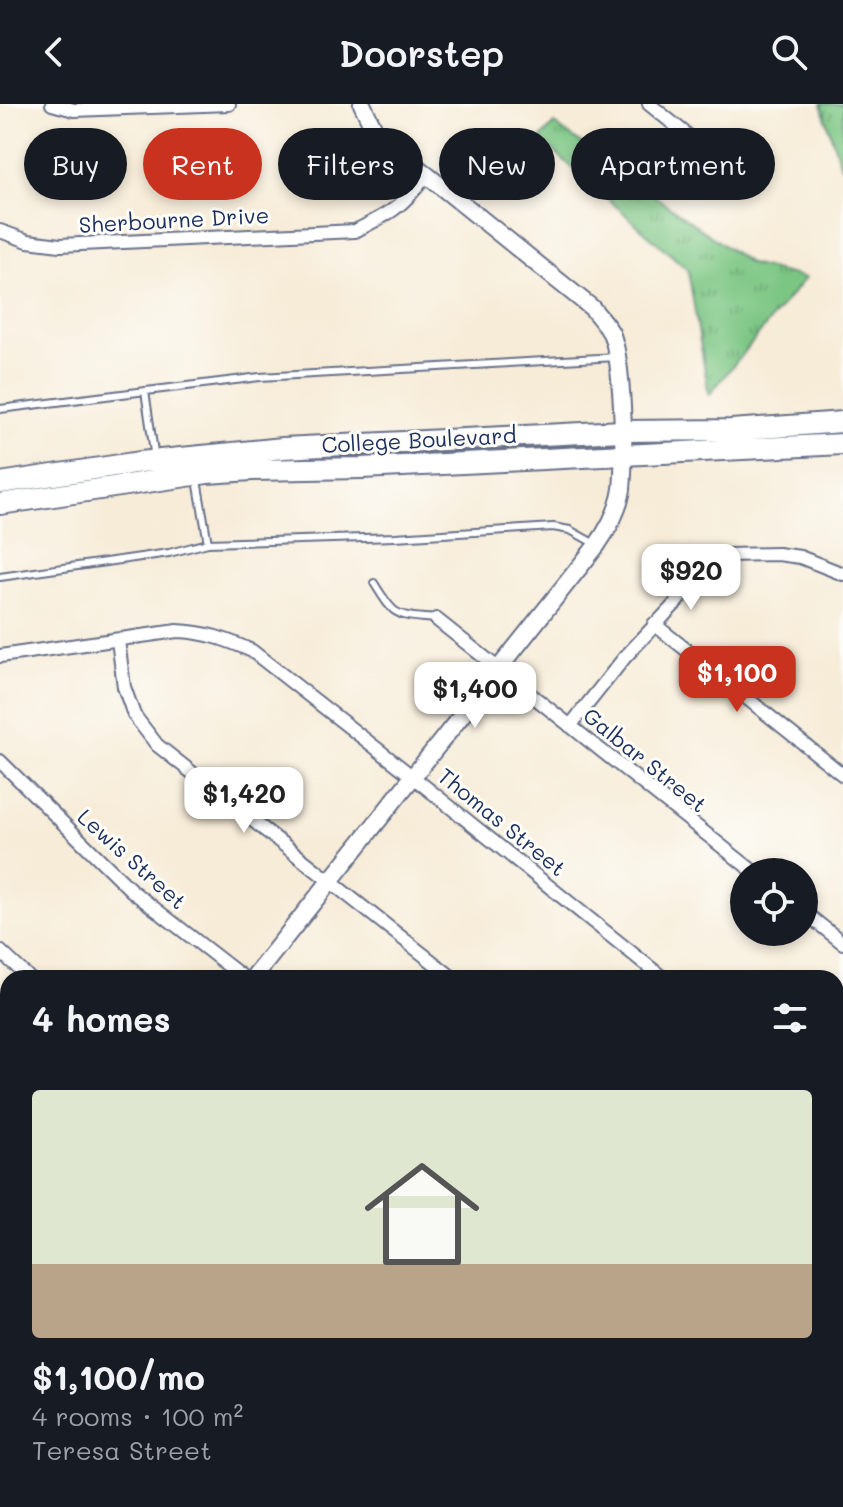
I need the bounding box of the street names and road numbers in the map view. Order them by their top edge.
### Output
street label: Sherbourne Drive [78,200,270,239]
street label: College Boulevard [321,420,517,459]
street label: Galbar Street [577,701,713,819]
street label: Thomas Street [432,761,572,882]
street label: Lewis Street [72,802,193,915]

